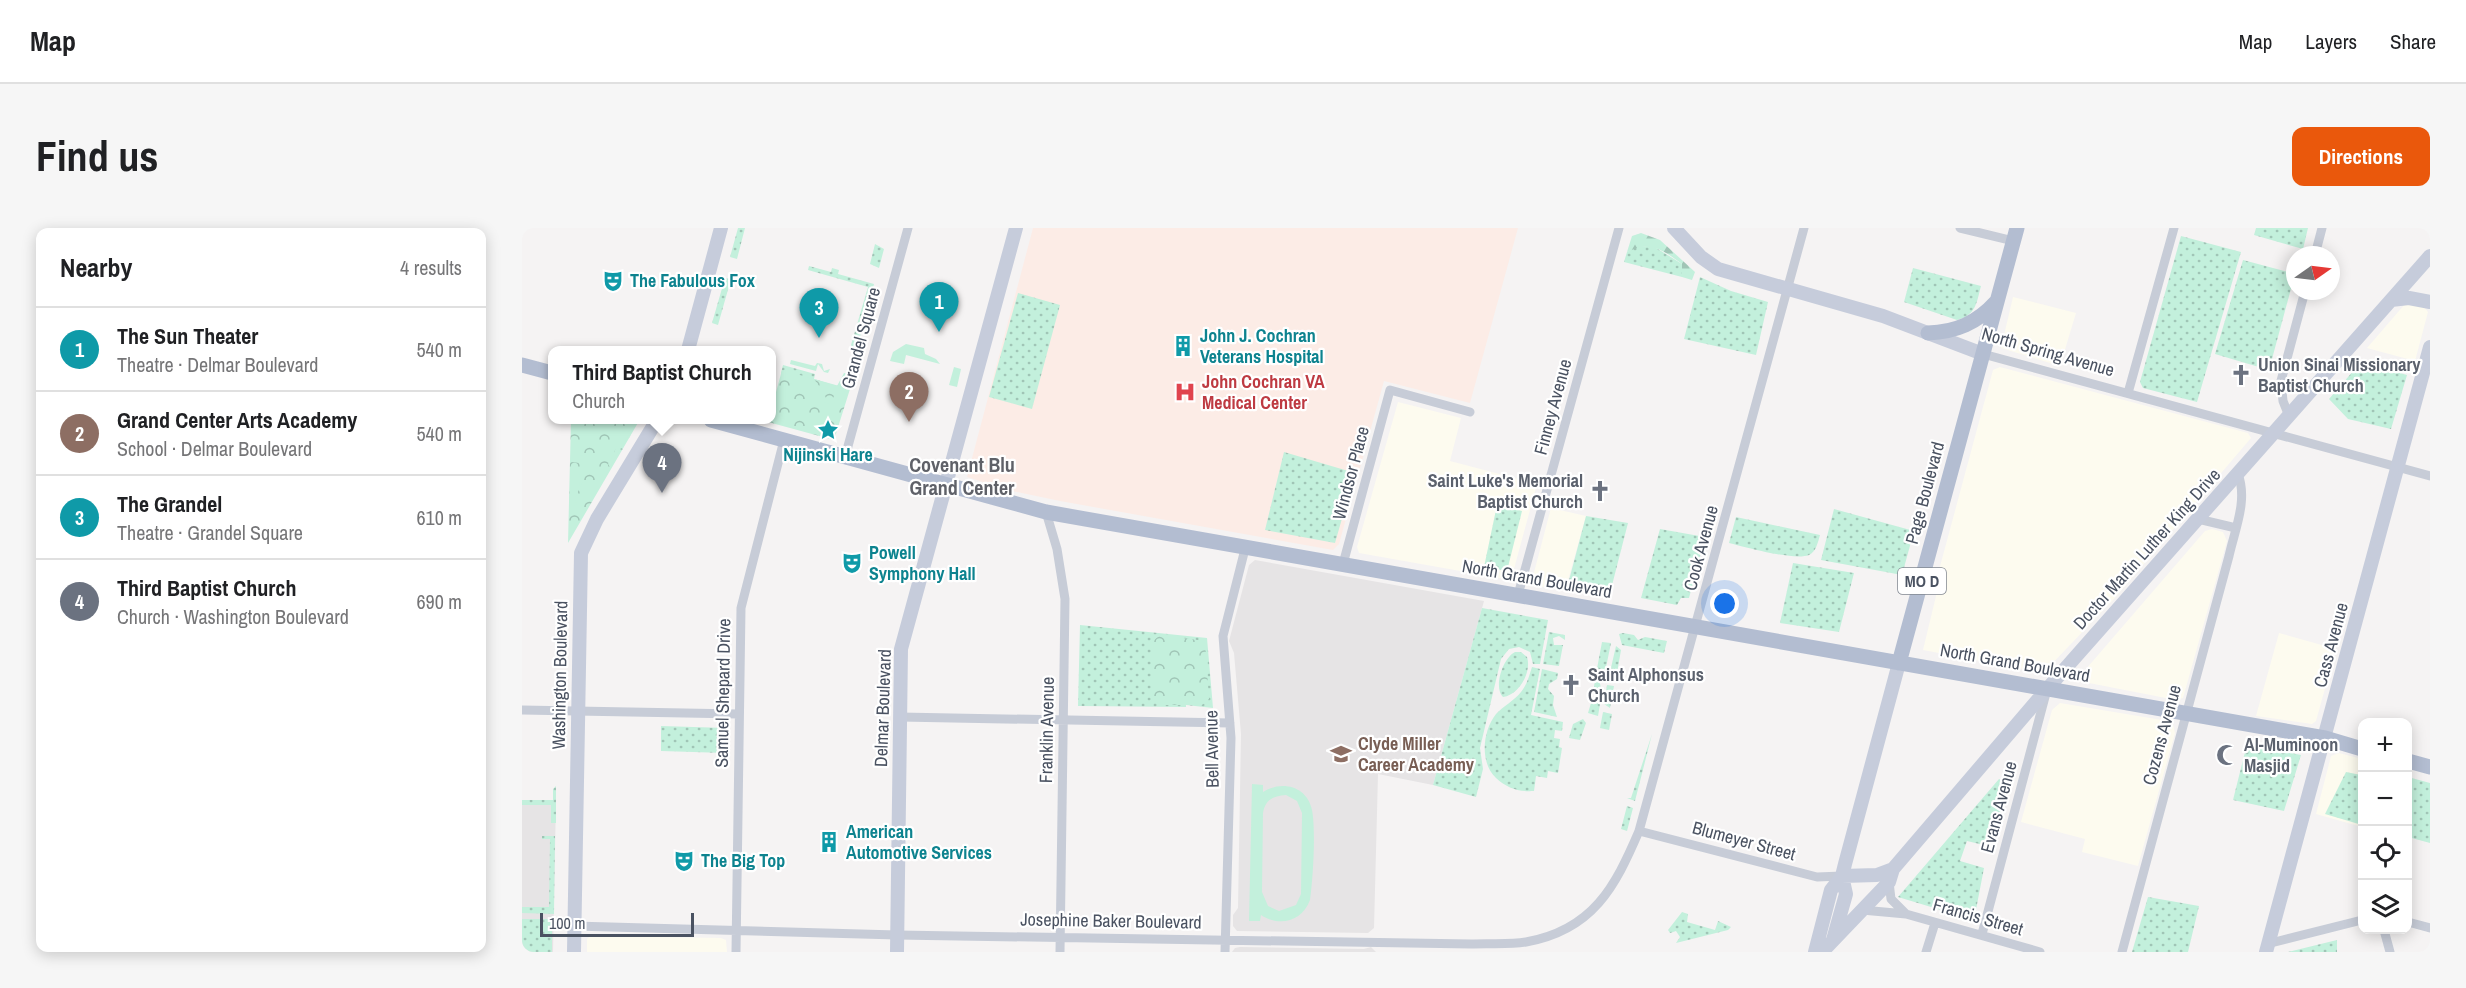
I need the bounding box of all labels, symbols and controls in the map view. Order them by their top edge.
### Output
text: Map [30,22,76,60]
text: Map [2239,27,2272,56]
text: Layers [2305,27,2357,56]
text: Share [2390,27,2436,56]
button: Directions [2292,127,2430,186]
text: Find us [36,128,158,184]
north arrow [2286,246,2340,300]
text: Nearby [60,250,132,285]
text: 4 results [400,254,462,281]
place label: The Fabulous Fox [630,268,756,293]
theatre icon: The Fabulous Fox [601,269,625,293]
pin: 1 [920,282,958,332]
street label: Grandel Square [835,284,886,391]
pin: 3 [800,288,838,338]
text: The Sun Theater [117,321,258,351]
street label: North Spring Avenue [1979,321,2117,382]
place label: John J. Cochran Veterans Hospital [1200,323,1324,369]
building icon: John J. Cochran Veterans Hospital [1171,334,1195,358]
text: 1 [75,336,84,363]
text: 540 m [416,336,462,363]
popup [548,346,776,424]
text: Theatre · Delmar Boulevard [117,351,318,378]
place label: Union Sinai Missionary Baptist Church [2258,352,2421,398]
street label: Finney Avenue [1528,356,1577,458]
text: Third Baptist Church [572,357,752,387]
church icon: Union Sinai Missionary Baptist Church [2229,363,2253,387]
place label: John Cochran VA Medical Center [1202,369,1325,415]
pin: 2 [890,372,928,422]
hospital icon: John Cochran VA Medical Center [1173,380,1197,404]
text: Church [572,387,625,414]
text: Grand Center Arts Academy [117,405,357,435]
place icon: Nijinski Hare [816,418,840,442]
text: 2 [75,420,84,447]
text: 540 m [416,420,462,447]
street label: Windsor Place [1326,423,1375,522]
text: School · Delmar Boulevard [117,435,312,462]
street label: Page Boulevard [1899,439,1950,547]
place label: Nijinski Hare [783,442,873,467]
pin: 4 [642,444,682,493]
district label: Covenant Blu Grand Center [909,451,1015,501]
street label: Doctor Martin Luther King Drive [2067,463,2226,635]
place label: Saint Luke's Memorial Baptist Church [1428,468,1583,514]
church icon: Saint Luke's Memorial Baptist Church [1588,479,1612,503]
text: The Grandel [117,489,222,519]
street label: Cook Avenue [1677,502,1724,593]
text: 3 [75,504,84,531]
text: 610 m [416,504,462,531]
text: Theatre · Grandel Square [117,519,303,546]
place label: Powell Symphony Hall [869,540,976,586]
theatre icon: Powell Symphony Hall [840,551,864,575]
street label: North Grand Boulevard [1460,553,1614,604]
road number: MO D [1898,568,1946,594]
text: Third Baptist Church [117,573,296,603]
text: 4 [75,588,84,615]
text: 690 m [416,588,462,615]
your location [1710,589,1739,618]
street label: Washington Boulevard [546,600,573,750]
street label: Cass Avenue [2307,600,2354,690]
text: Church · Washington Boulevard [117,603,349,630]
street label: Samuel Shepard Drive [709,618,736,768]
street label: North Grand Boulevard [1938,637,2092,688]
street label: Delmar Boulevard [868,649,897,767]
place label: Saint Alphonsus Church [1588,662,1704,708]
church icon: Saint Alphonsus Church [1559,673,1583,697]
street label: Franklin Avenue [1033,677,1060,783]
street label: Cozens Avenue [2136,682,2187,788]
street label: Bell Avenue [1198,710,1225,788]
map controls [2358,718,2412,934]
button: + [2358,718,2412,772]
place label: Clyde Miller Career Academy [1358,731,1475,777]
place label: Al-Muminoon Masjid [2244,732,2338,778]
school or university icon: Clyde Miller Career Academy [1329,742,1353,766]
mosque icon: Al-Muminoon Masjid [2215,743,2239,767]
street label: Evans Avenue [1974,758,2023,856]
button: − [2358,772,2412,826]
street label: Blumeyer Street [1690,815,1798,866]
place label: American Automotive Services [846,819,992,865]
button: locate [2358,826,2412,880]
building icon: American Automotive Services [817,830,841,854]
place label: The Big Top [701,848,785,873]
theatre icon: The Big Top [672,849,696,873]
button: layers [2358,880,2412,934]
street label: Francis Street [1930,892,2026,941]
street label: Josephine Baker Boulevard [1020,906,1202,935]
scale bar [540,910,694,938]
text: 100 m [549,912,585,934]

